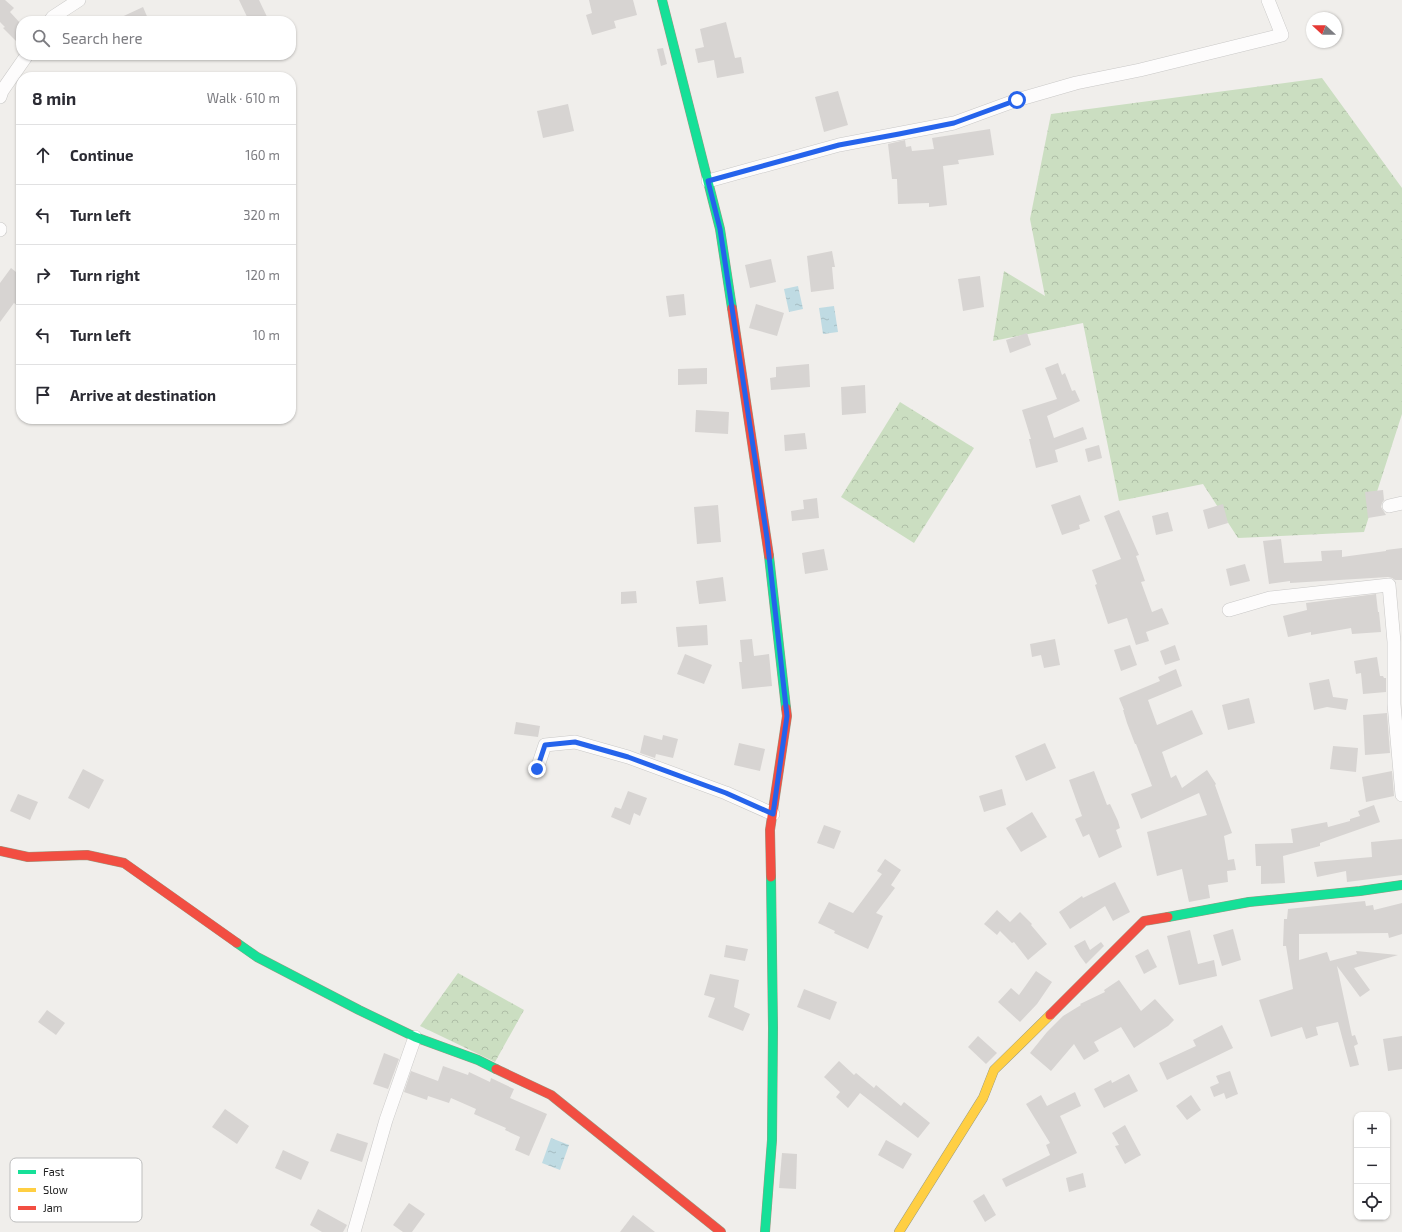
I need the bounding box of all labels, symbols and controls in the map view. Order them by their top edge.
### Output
north arrow [1306,12,1342,48]
search box [16,16,296,60]
icon: search [30,27,52,49]
text: Search here [62,29,143,47]
text: 8 min [32,88,76,108]
text: Walk · 610 m [207,90,280,106]
route start [1008,91,1026,109]
icon: ahead [32,144,54,166]
text: Continue [70,146,133,164]
text: 160 m [245,147,280,163]
icon: left [32,204,54,226]
text: Turn left [70,206,131,224]
text: 320 m [243,207,280,223]
icon: right [32,264,54,286]
text: Turn right [70,266,140,284]
text: 120 m [245,267,280,283]
icon: left [32,324,54,346]
text: Turn left [70,326,131,344]
text: 10 m [253,327,280,343]
icon: arrive [32,384,54,406]
text: Arrive at destination [70,386,216,404]
route end [528,760,546,778]
map controls [1354,1112,1390,1220]
button: + [1354,1112,1390,1148]
button: − [1354,1148,1390,1184]
legend [10,1158,142,1222]
text: Fast [43,1165,65,1178]
text: Slow [43,1183,68,1196]
button: locate [1354,1184,1390,1220]
text: Jam [43,1201,62,1214]

